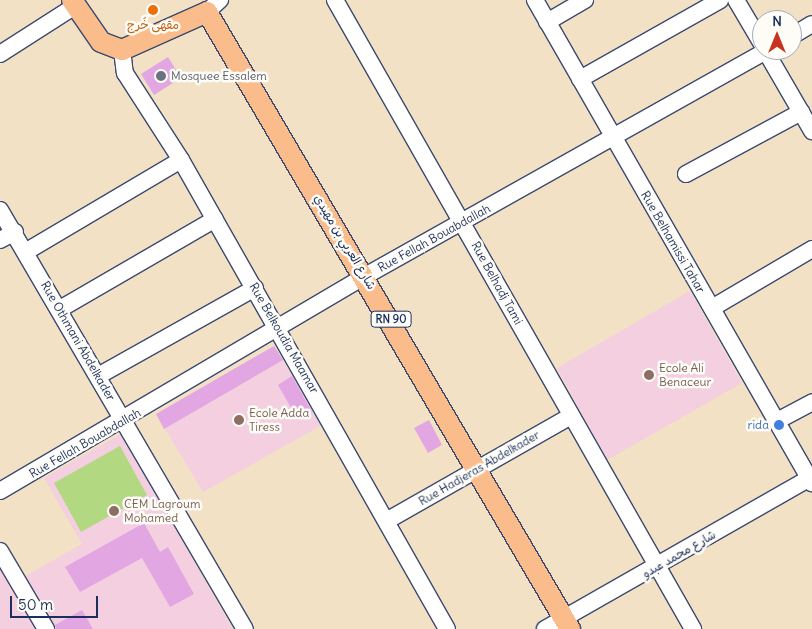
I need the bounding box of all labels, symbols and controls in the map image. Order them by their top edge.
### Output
marker: مقهى خُرج [147,4,159,16]
north arrow [752,10,802,60]
text: N [772,12,782,30]
place label: مقهى خُرج [127,18,179,32]
place label: Mosquee Essalem [171,69,267,83]
marker: Mosquee Essalem [155,70,167,82]
street label: Rue Belhamissi Tahar [638,188,708,296]
street label: شارع العربي بن مهيدي [311,192,379,292]
street label: Rue Fellah Bouabdallah [375,201,493,275]
street label: Rue Belhadj Tami [468,239,526,327]
street label: Rue Othmani Abdelkader [38,279,118,403]
street label: Rue Belkoudia Maamar [246,280,322,396]
road number: RN 90 [370,310,412,328]
place label: Ecole Ali Benaceur [659,361,711,389]
marker: Ecole Ali Benaceur [643,369,655,381]
street label: Rue Fellah Bouabdallah [27,405,143,481]
place label: Ecole Adda Tiress [249,406,309,434]
marker: Ecole Adda Tiress [233,414,245,426]
place label: rida [748,418,769,432]
marker: rida [773,419,785,431]
street label: Rue Hadjeras Abdelkader [416,427,542,509]
place label: CEM Lagroum Mohamed [124,497,200,525]
marker: CEM Lagroum Mohamed [108,505,120,517]
street label: شارع محمد عبدو [640,527,718,581]
scale bar [12,586,100,618]
text: 50 m [18,595,53,614]

